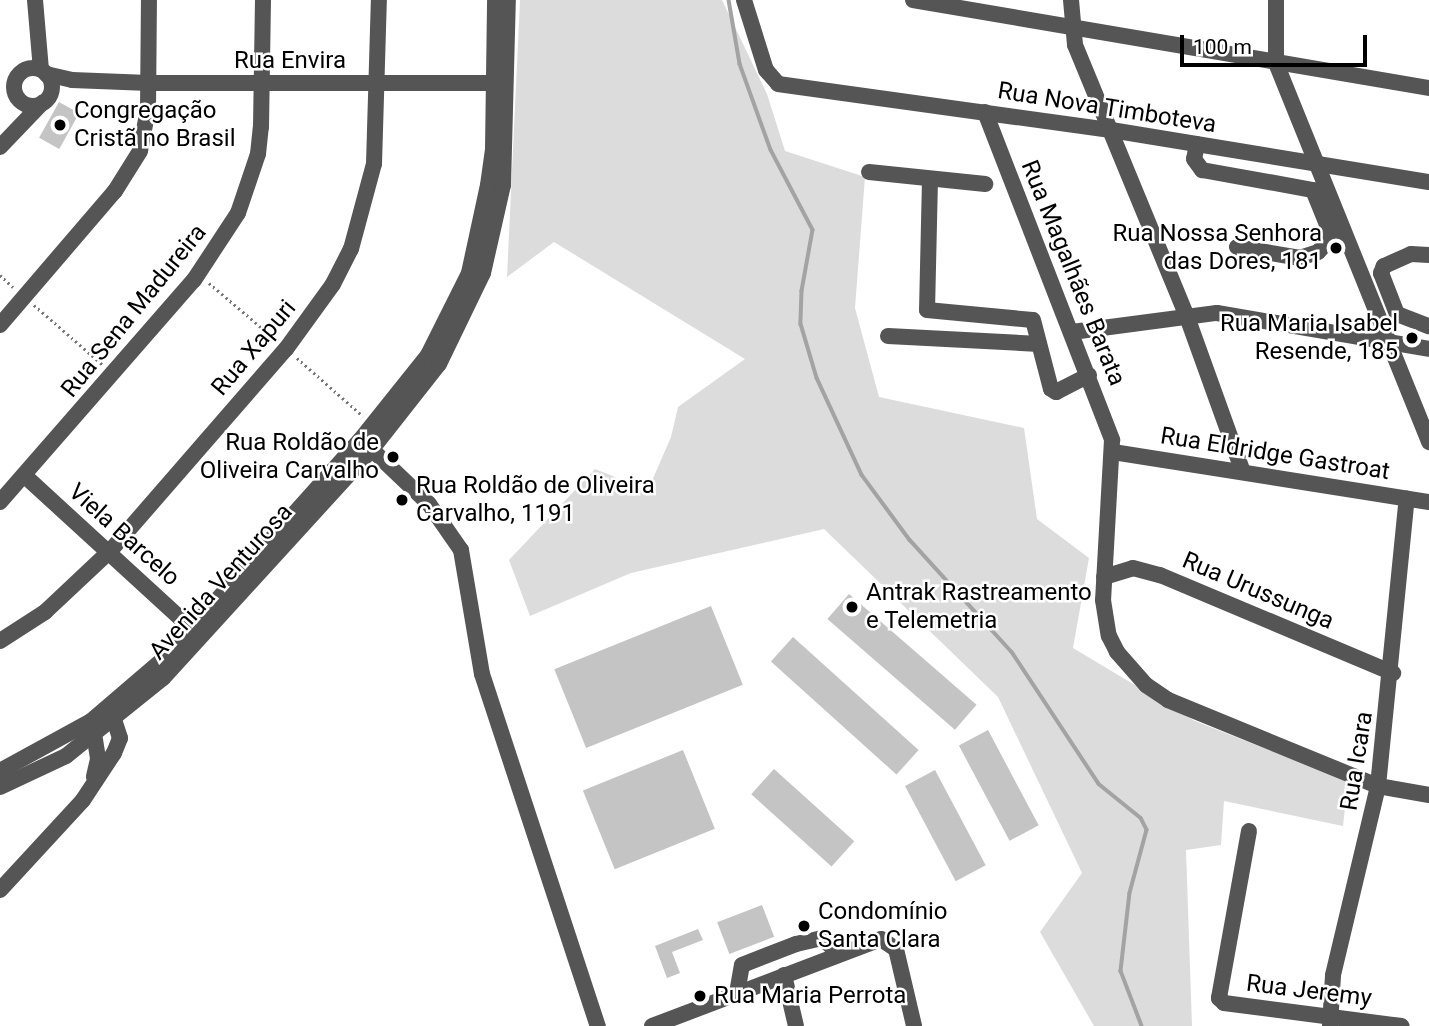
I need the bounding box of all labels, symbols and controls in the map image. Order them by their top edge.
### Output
scale bar [1184,21,1371,65]
text: 100 m [1193,35,1252,59]
street label: Rua Envira [234,47,346,75]
street label: Rua Nova Timboteva [995,76,1219,140]
place label: Congregação Cristã no Brasil [74,97,235,153]
marker: Congregação Cristã no Brasil [52,117,68,133]
street label: Rua Magalhães Barata [1015,156,1131,390]
street label: Rua Sena Madureira [55,219,213,403]
place label: Rua Nossa Senhora das Dores, 181 [1113,220,1322,276]
marker: Rua Nossa Senhora das Dores, 181 [1328,240,1344,256]
street label: Rua Xapuri [206,294,302,402]
place label: Rua Maria Isabel Resende, 185 [1220,310,1398,366]
marker: Rua Maria Isabel Resende, 185 [1404,330,1420,346]
street label: Rua Eldridge Gastroat [1158,422,1392,486]
place label: Rua Roldão de Oliveira Carvalho [200,429,379,485]
marker: Rua Roldão de Oliveira Carvalho [385,449,401,465]
place label: Rua Roldão de Oliveira Carvalho, 1191 [416,472,655,528]
street label: Viela Barcelo [63,478,185,592]
marker: Rua Roldão de Oliveira Carvalho, 1191 [394,492,410,508]
street label: Avenida Venturosa [143,498,299,666]
street label: Rua Urussunga [1178,546,1338,636]
place label: Antrak Rastreamento e Telemetria [866,579,1092,635]
marker: Antrak Rastreamento e Telemetria [844,599,860,615]
street label: Rua Icara [1335,709,1379,813]
place label: Condomínio Santa Clara [818,898,948,954]
marker: Condomínio Santa Clara [796,918,812,934]
street label: Rua Jeremy [1245,969,1373,1013]
place label: Rua Maria Perrota [714,982,906,1010]
marker: Rua Maria Perrota [692,988,708,1004]

